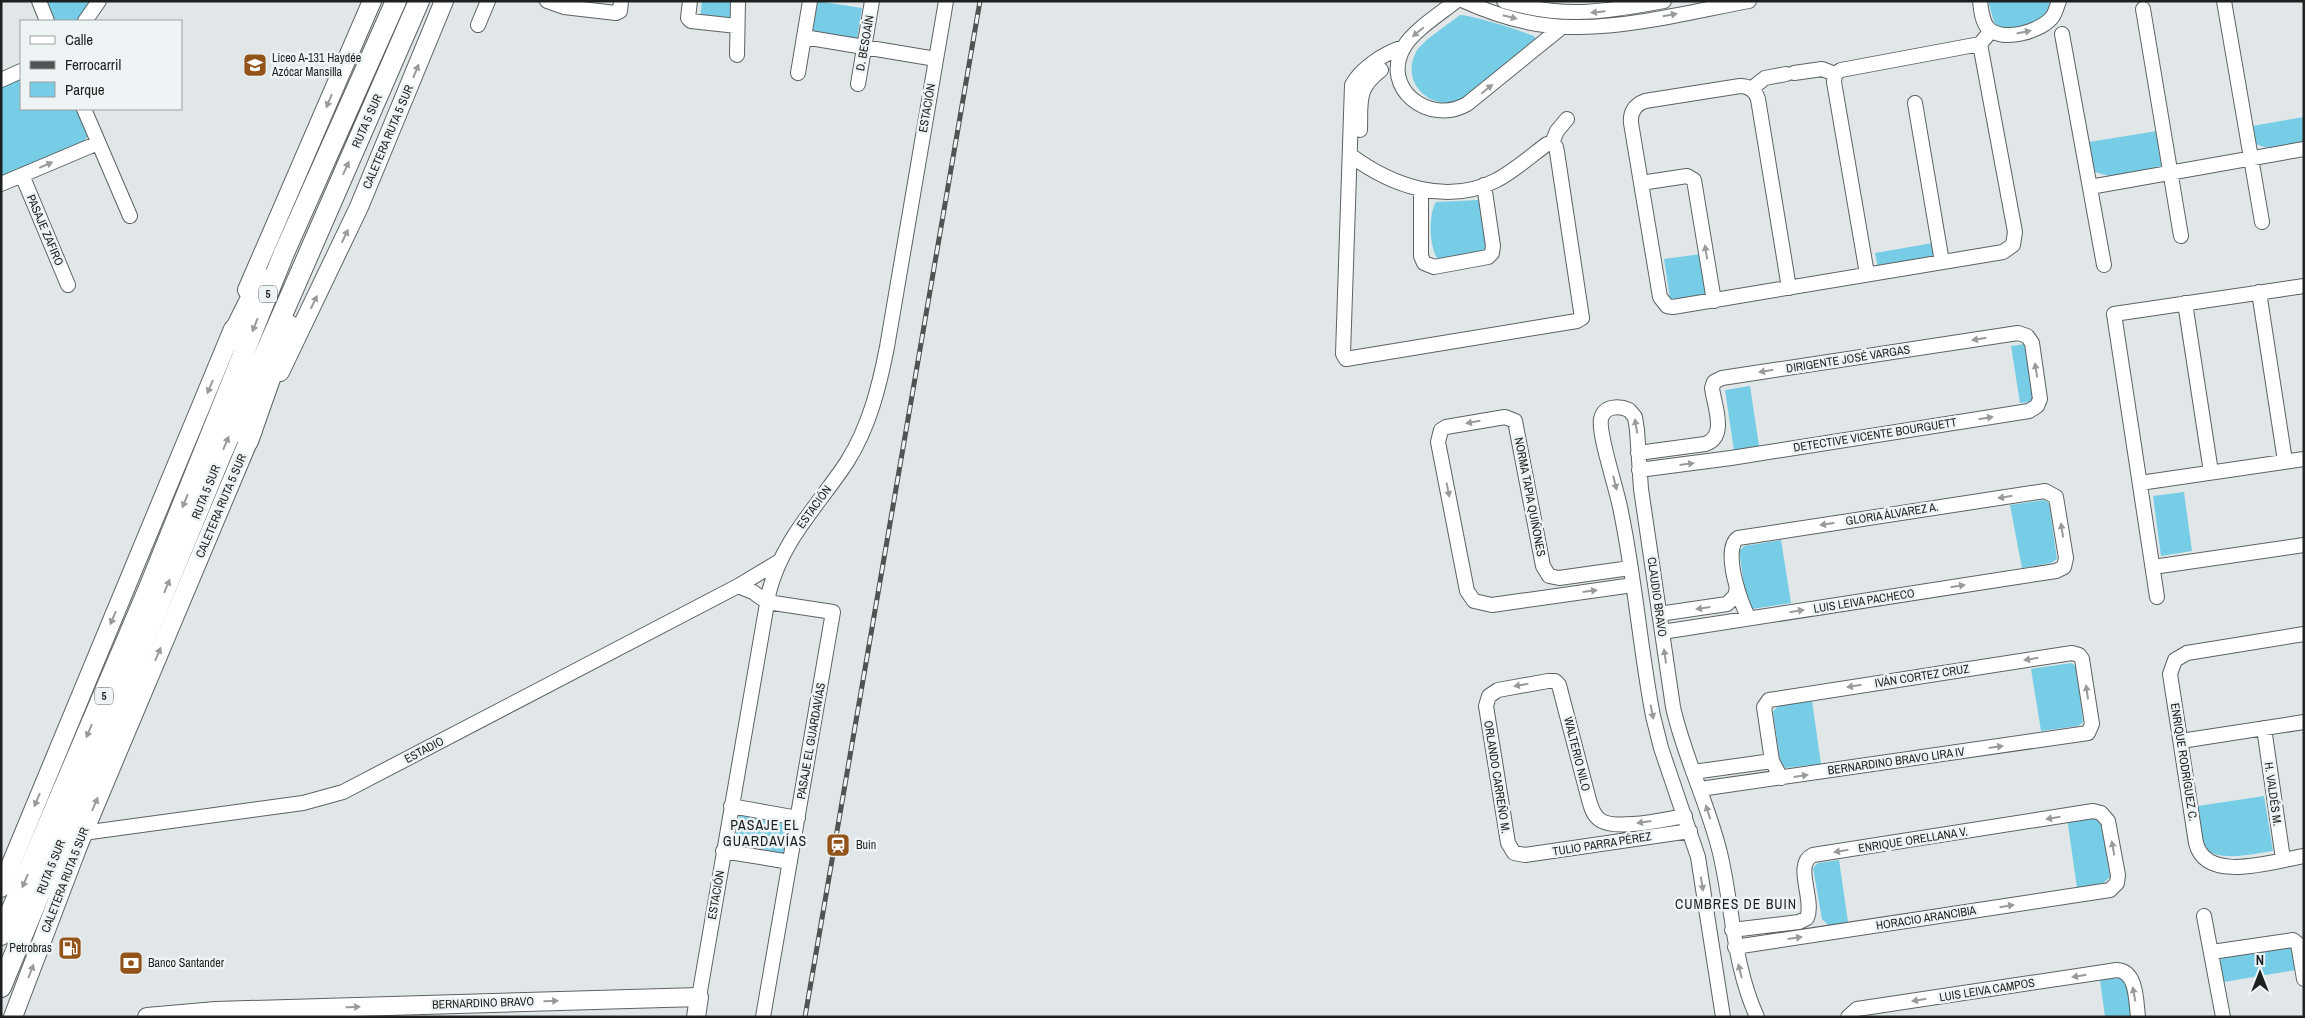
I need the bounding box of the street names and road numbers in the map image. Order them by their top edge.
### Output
street label: D. BESOAÍN [852,14,878,72]
street label: ESTACIÓN [915,82,939,134]
street label: CALETERA RUTA 5 SUR [359,83,417,191]
street label: RUTA 5 SUR [348,92,386,150]
street label: PASAJE ZAFIRO [23,192,67,268]
road number: 5 [259,286,277,302]
street label: DIRIGENTE JOSÉ VARGAS [1785,341,1911,377]
street label: DETECTIVE VICENTE BOURGUETT [1792,414,1958,456]
street label: NORMA TAPIA QUIÑONES [1511,436,1549,558]
street label: CALETERA RUTA 5 SUR [192,452,250,560]
street label: RUTA 5 SUR [188,462,224,522]
street label: ESTACIÓN [793,482,835,532]
street label: GLORIA ÁLVAREZ A. [1844,499,1940,529]
street label: CLAUDIO BRAVO [1643,556,1671,638]
street label: LUIS LEIVA PACHECO [1812,585,1916,617]
street label: IVÁN CORTEZ CRUZ [1874,661,1970,691]
street label: PASAJE EL GUARDAVÍAS [793,681,829,800]
road number: 5 [95,688,113,704]
street label: ENRIQUE RODRÍGUEZ C. [2167,702,2201,822]
street label: WALTERIO NILO [1560,715,1594,793]
street label: ORLANDO CARREÑO M. [1480,719,1514,835]
street label: ESTADIO [401,733,447,767]
street label: BERNARDINO BRAVO LIRA IV [1826,743,1966,779]
street label: H. VALDÉS M. [2261,761,2285,827]
street label: ENRIQUE ORELLANA V. [1857,823,1969,857]
street label: CALETERA RUTA 5 SUR [38,825,92,935]
street label: TULIO PARRA PÉREZ [1551,828,1653,860]
street label: RUTA 5 SUR [33,837,69,897]
street label: ESTACIÓN [704,869,728,921]
street label: HORACIO ARANCIBIA [1875,902,1978,934]
street label: LUIS LEIVA CAMPOS [1938,974,2036,1005]
street label: BERNARDINO BRAVO [432,993,535,1013]

